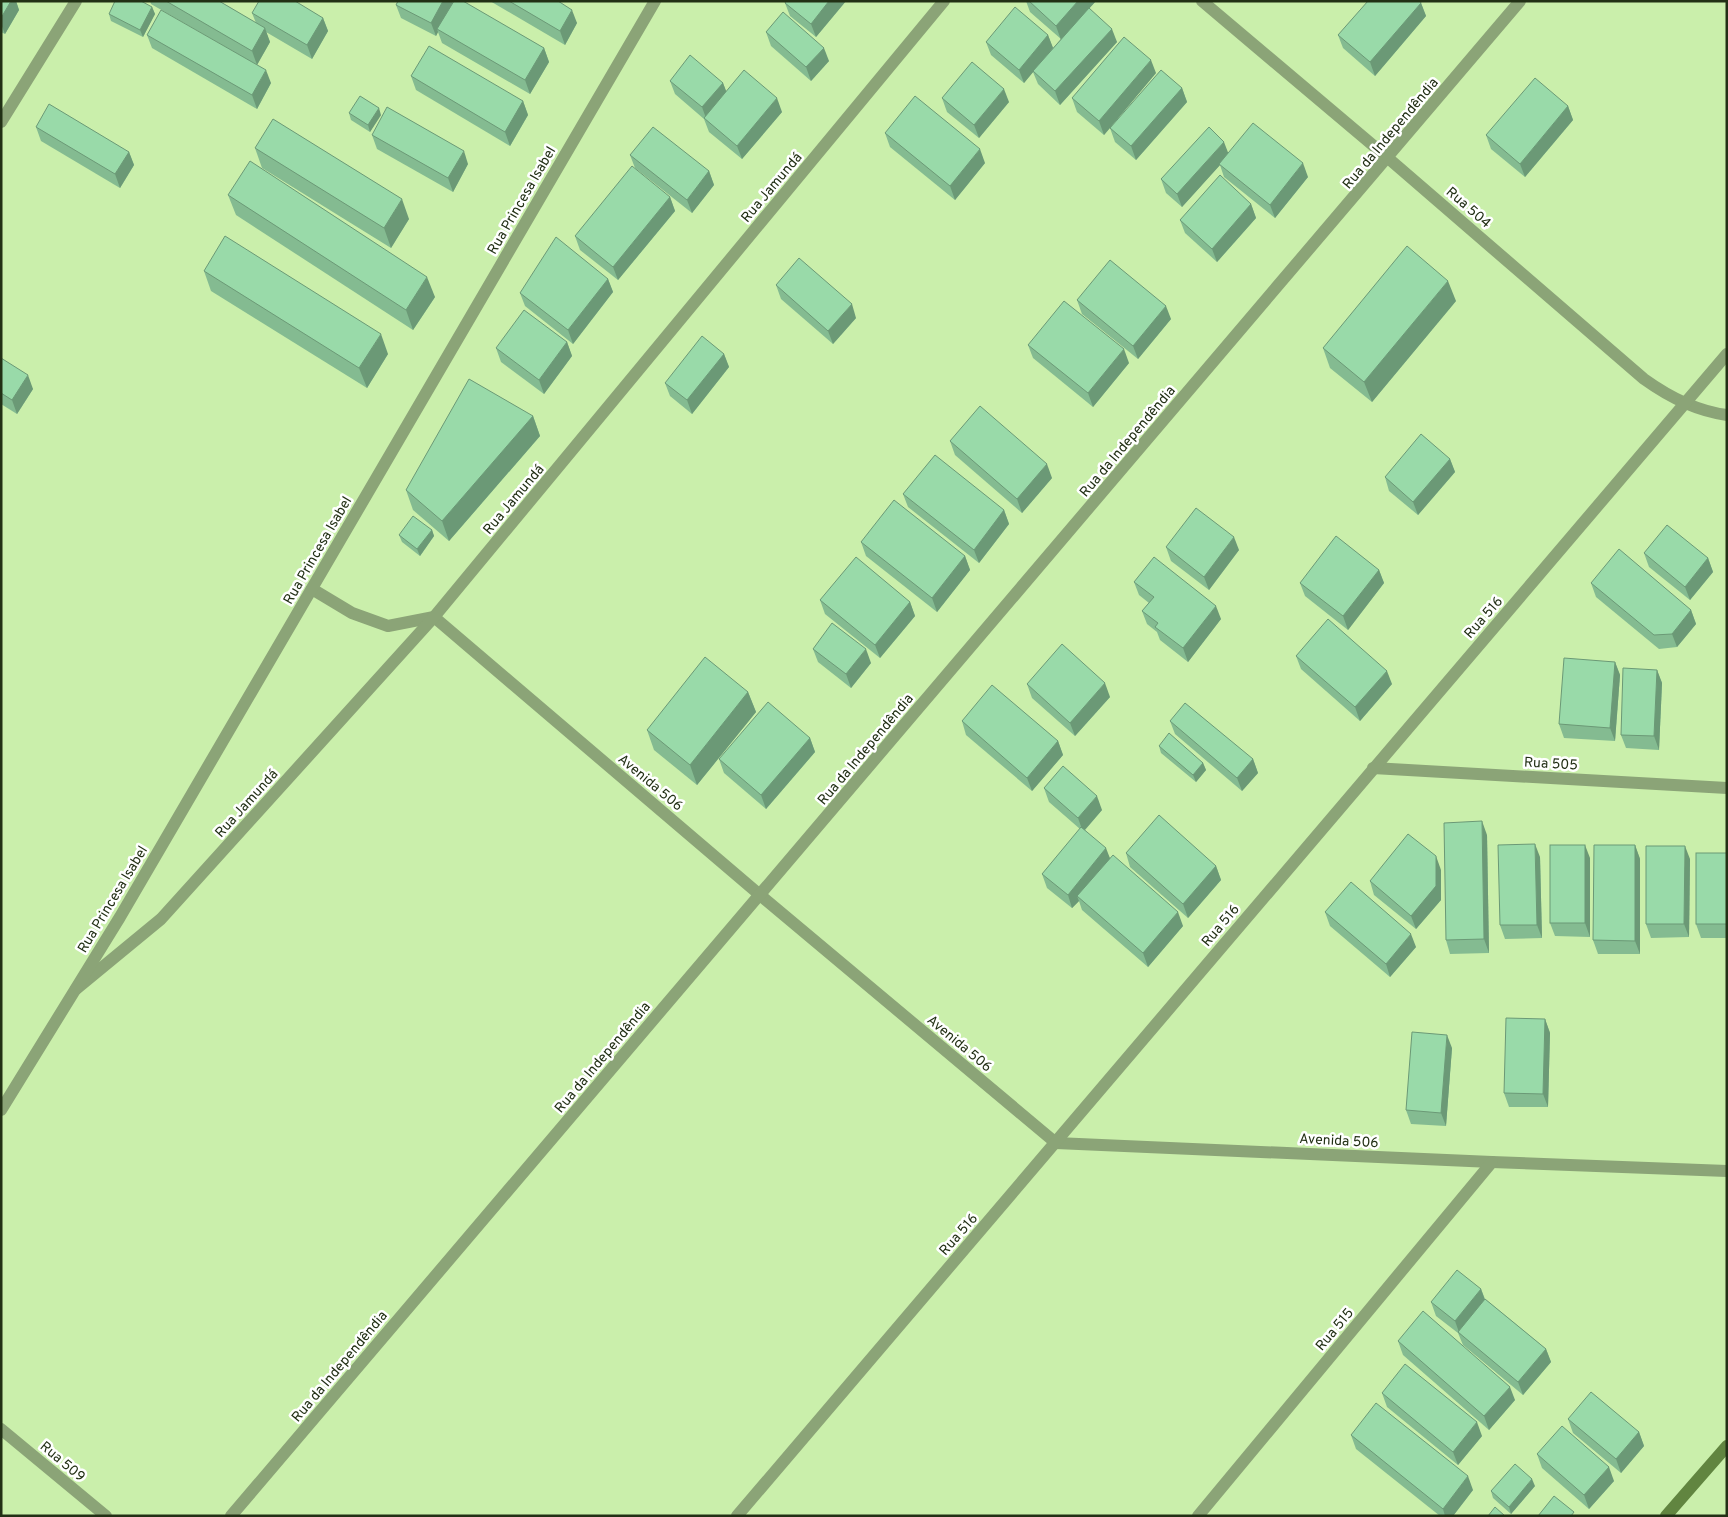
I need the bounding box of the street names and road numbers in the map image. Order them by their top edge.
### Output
street label: Rua da Independêndia [1340,75,1443,193]
street label: Rua Princesa Isabel [484,144,560,258]
street label: Rua Jamundá [738,150,806,226]
street label: Rua 504 [1442,184,1494,232]
street label: Rua da Independêndia [1077,383,1180,501]
street label: Rua Jamundá [480,462,548,538]
street label: Rua Princesa Isabel [280,494,356,608]
street label: Rua 516 [1461,594,1507,642]
street label: Rua da Independêndia [815,691,918,809]
street label: Avenida 506 [614,751,686,815]
street label: Rua 505 [1523,755,1578,774]
street label: Rua Jamundá [212,766,282,842]
street label: Rua Princesa Isabel [75,843,152,956]
street label: Rua 516 [1199,901,1244,951]
street label: Rua da Independêndia [552,999,655,1117]
street label: Avenida 506 [923,1012,995,1076]
street label: Avenida 506 [1299,1131,1379,1152]
street label: Rua 516 [936,1211,982,1259]
street label: Rua 515 [1312,1305,1358,1355]
street label: Rua da Independêndia [289,1308,392,1426]
street label: Rua 509 [36,1438,88,1486]

